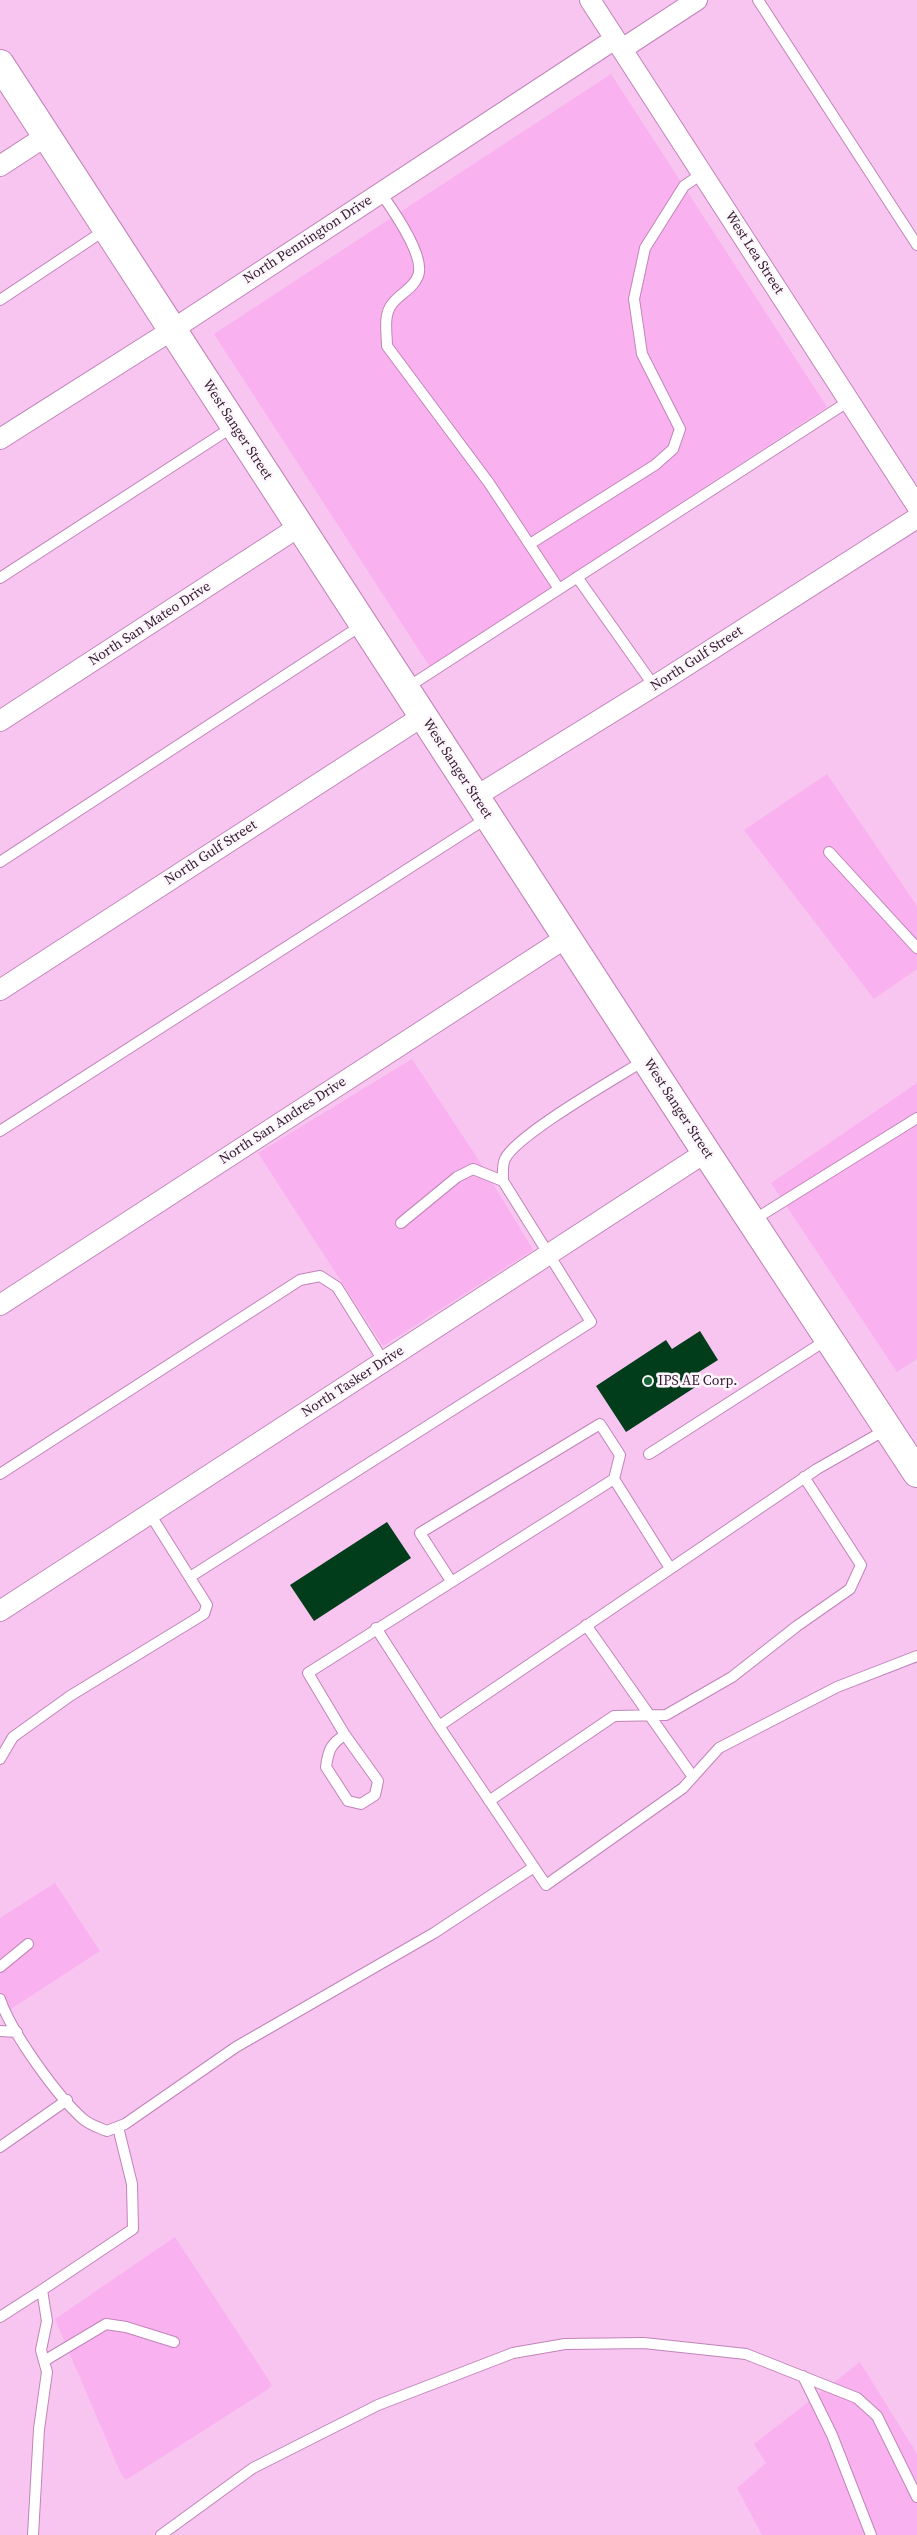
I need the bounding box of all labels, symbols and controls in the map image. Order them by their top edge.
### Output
street label: North Pennington Drive [241,192,375,288]
street label: West Lea Street [721,208,787,298]
street label: West Sanger Street [198,377,276,483]
street label: North San Mateo Drive [86,578,214,670]
street label: North Gulf Street [648,623,746,695]
street label: West Sanger Street [418,716,496,822]
street label: North Gulf Street [162,817,260,889]
street label: West Sanger Street [639,1056,717,1162]
street label: North San Andres Drive [216,1074,350,1168]
street label: North Tasker Drive [299,1343,407,1421]
place label: IPS AE Corp. [658,1373,737,1389]
marker: IPS AE Corp. [642,1375,654,1387]

